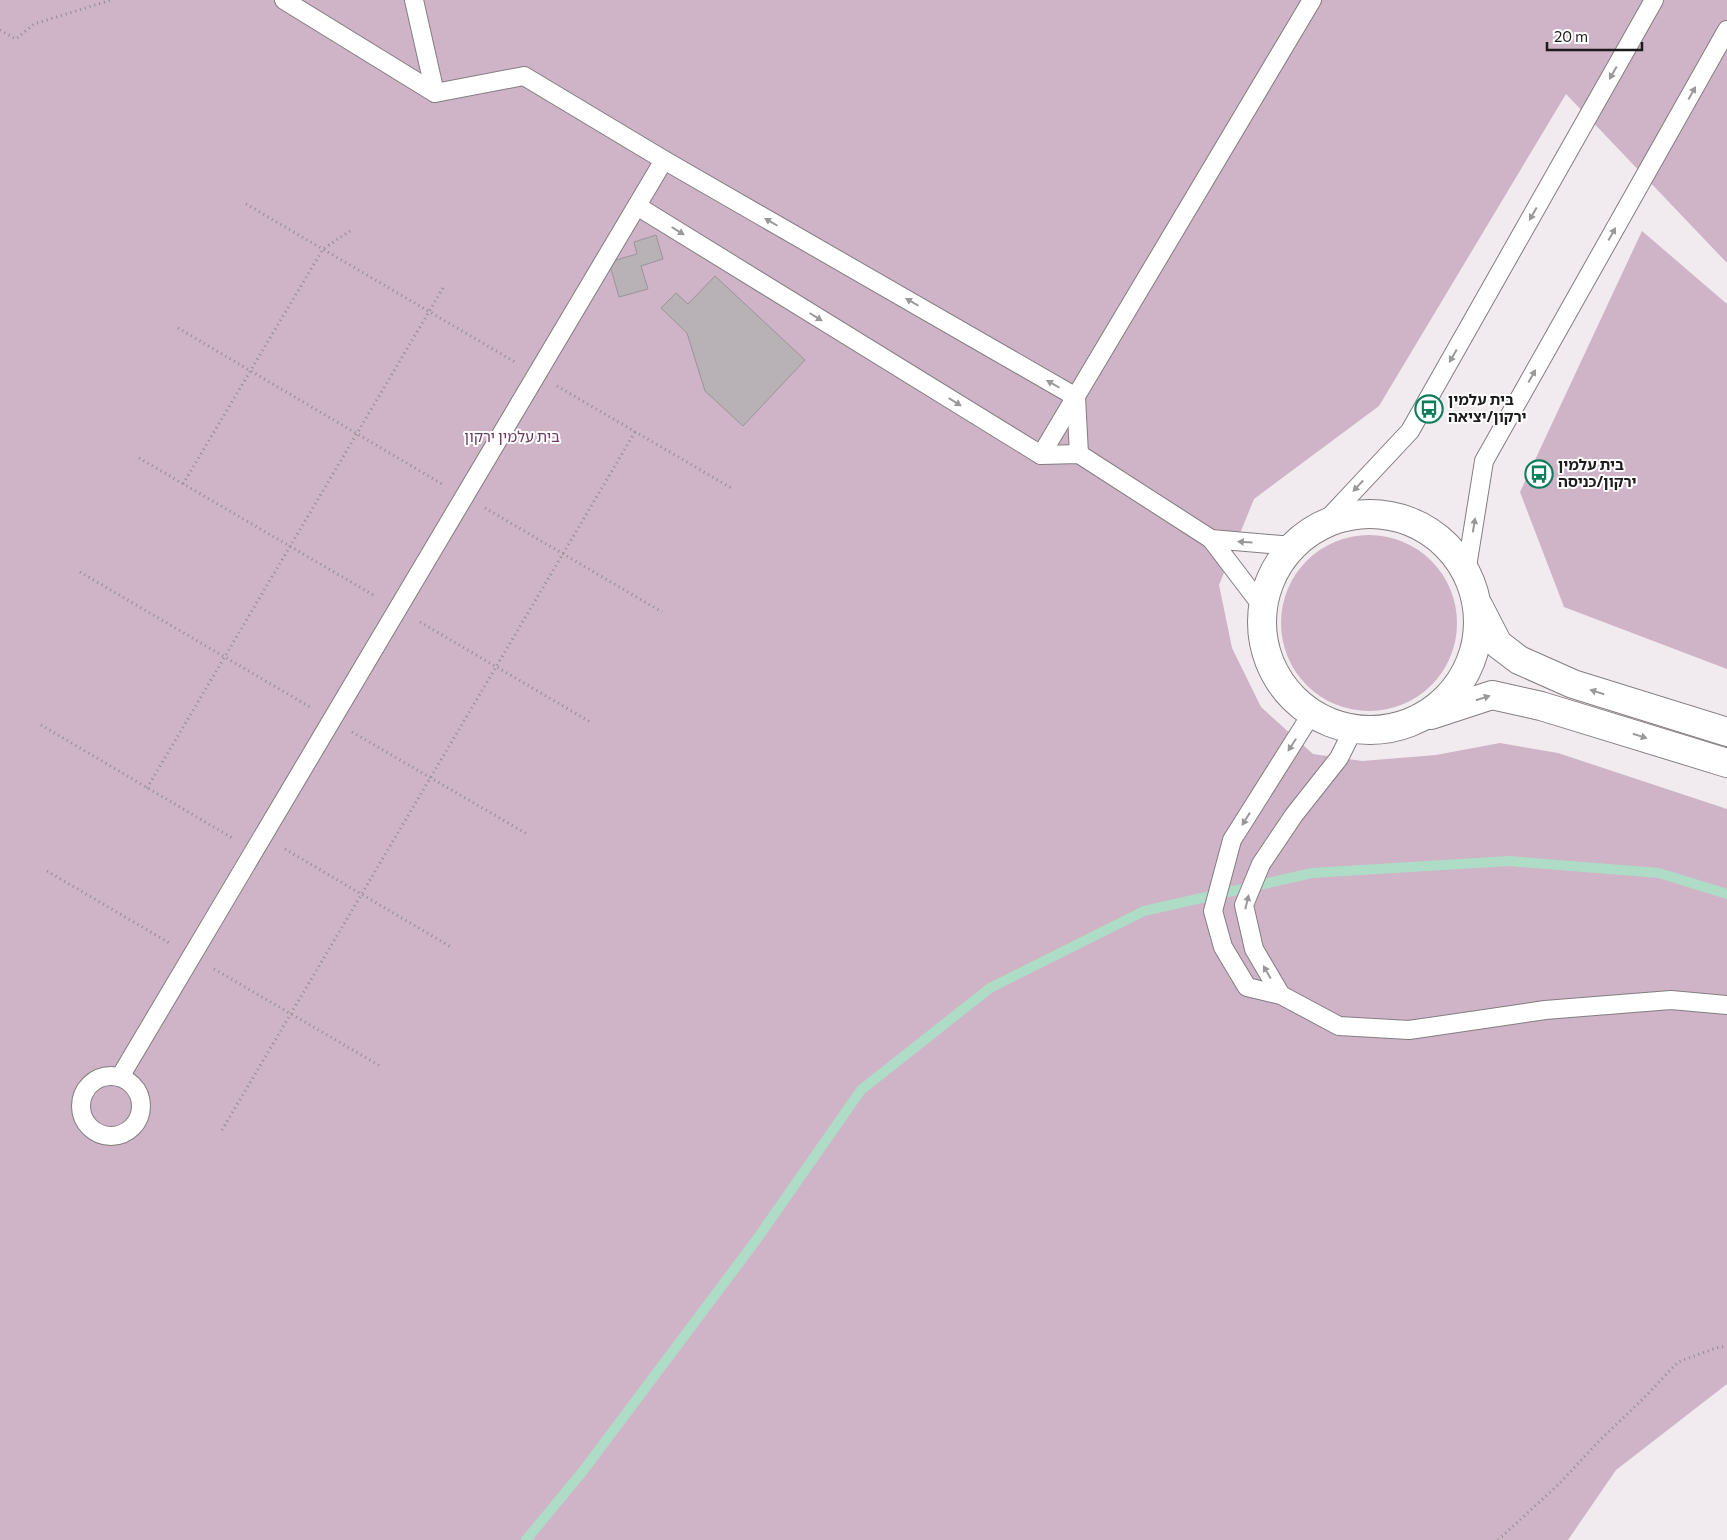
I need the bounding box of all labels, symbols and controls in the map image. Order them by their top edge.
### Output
scale bar [1547,20,1642,52]
text: 20 m [1554,27,1588,45]
one-way arrow [1609,65,1617,80]
one-way arrow [1687,86,1696,99]
one-way arrow [1529,207,1537,222]
one-way arrow [765,217,778,226]
one-way arrow [672,227,685,236]
one-way arrow [1608,227,1616,242]
one-way arrow [906,298,919,307]
one-way arrow [810,312,823,321]
one-way arrow [1449,348,1457,363]
one-way arrow [1528,369,1537,382]
one-way arrow [1046,379,1060,388]
place label: בית עלמין ירקון/יציאה [1448,390,1526,425]
bus stop icon: בית עלמין ירקון/יציאה [1414,394,1444,424]
one-way arrow [948,397,961,407]
park label: בית עלמין ירקון [464,427,560,445]
place label: בית עלמין ירקון/כניסה [1558,455,1636,490]
bus stop icon: בית עלמין ירקון/כניסה [1524,459,1554,489]
one-way arrow [1352,480,1364,492]
one-way arrow [1470,517,1478,533]
one-way arrow [1237,538,1253,546]
one-way arrow [1589,687,1604,695]
one-way arrow [1476,694,1491,702]
one-way arrow [1632,733,1647,741]
one-way arrow [1287,738,1297,752]
one-way arrow [1241,812,1250,825]
one-way arrow [1243,894,1251,909]
one-way arrow [1263,966,1272,979]

